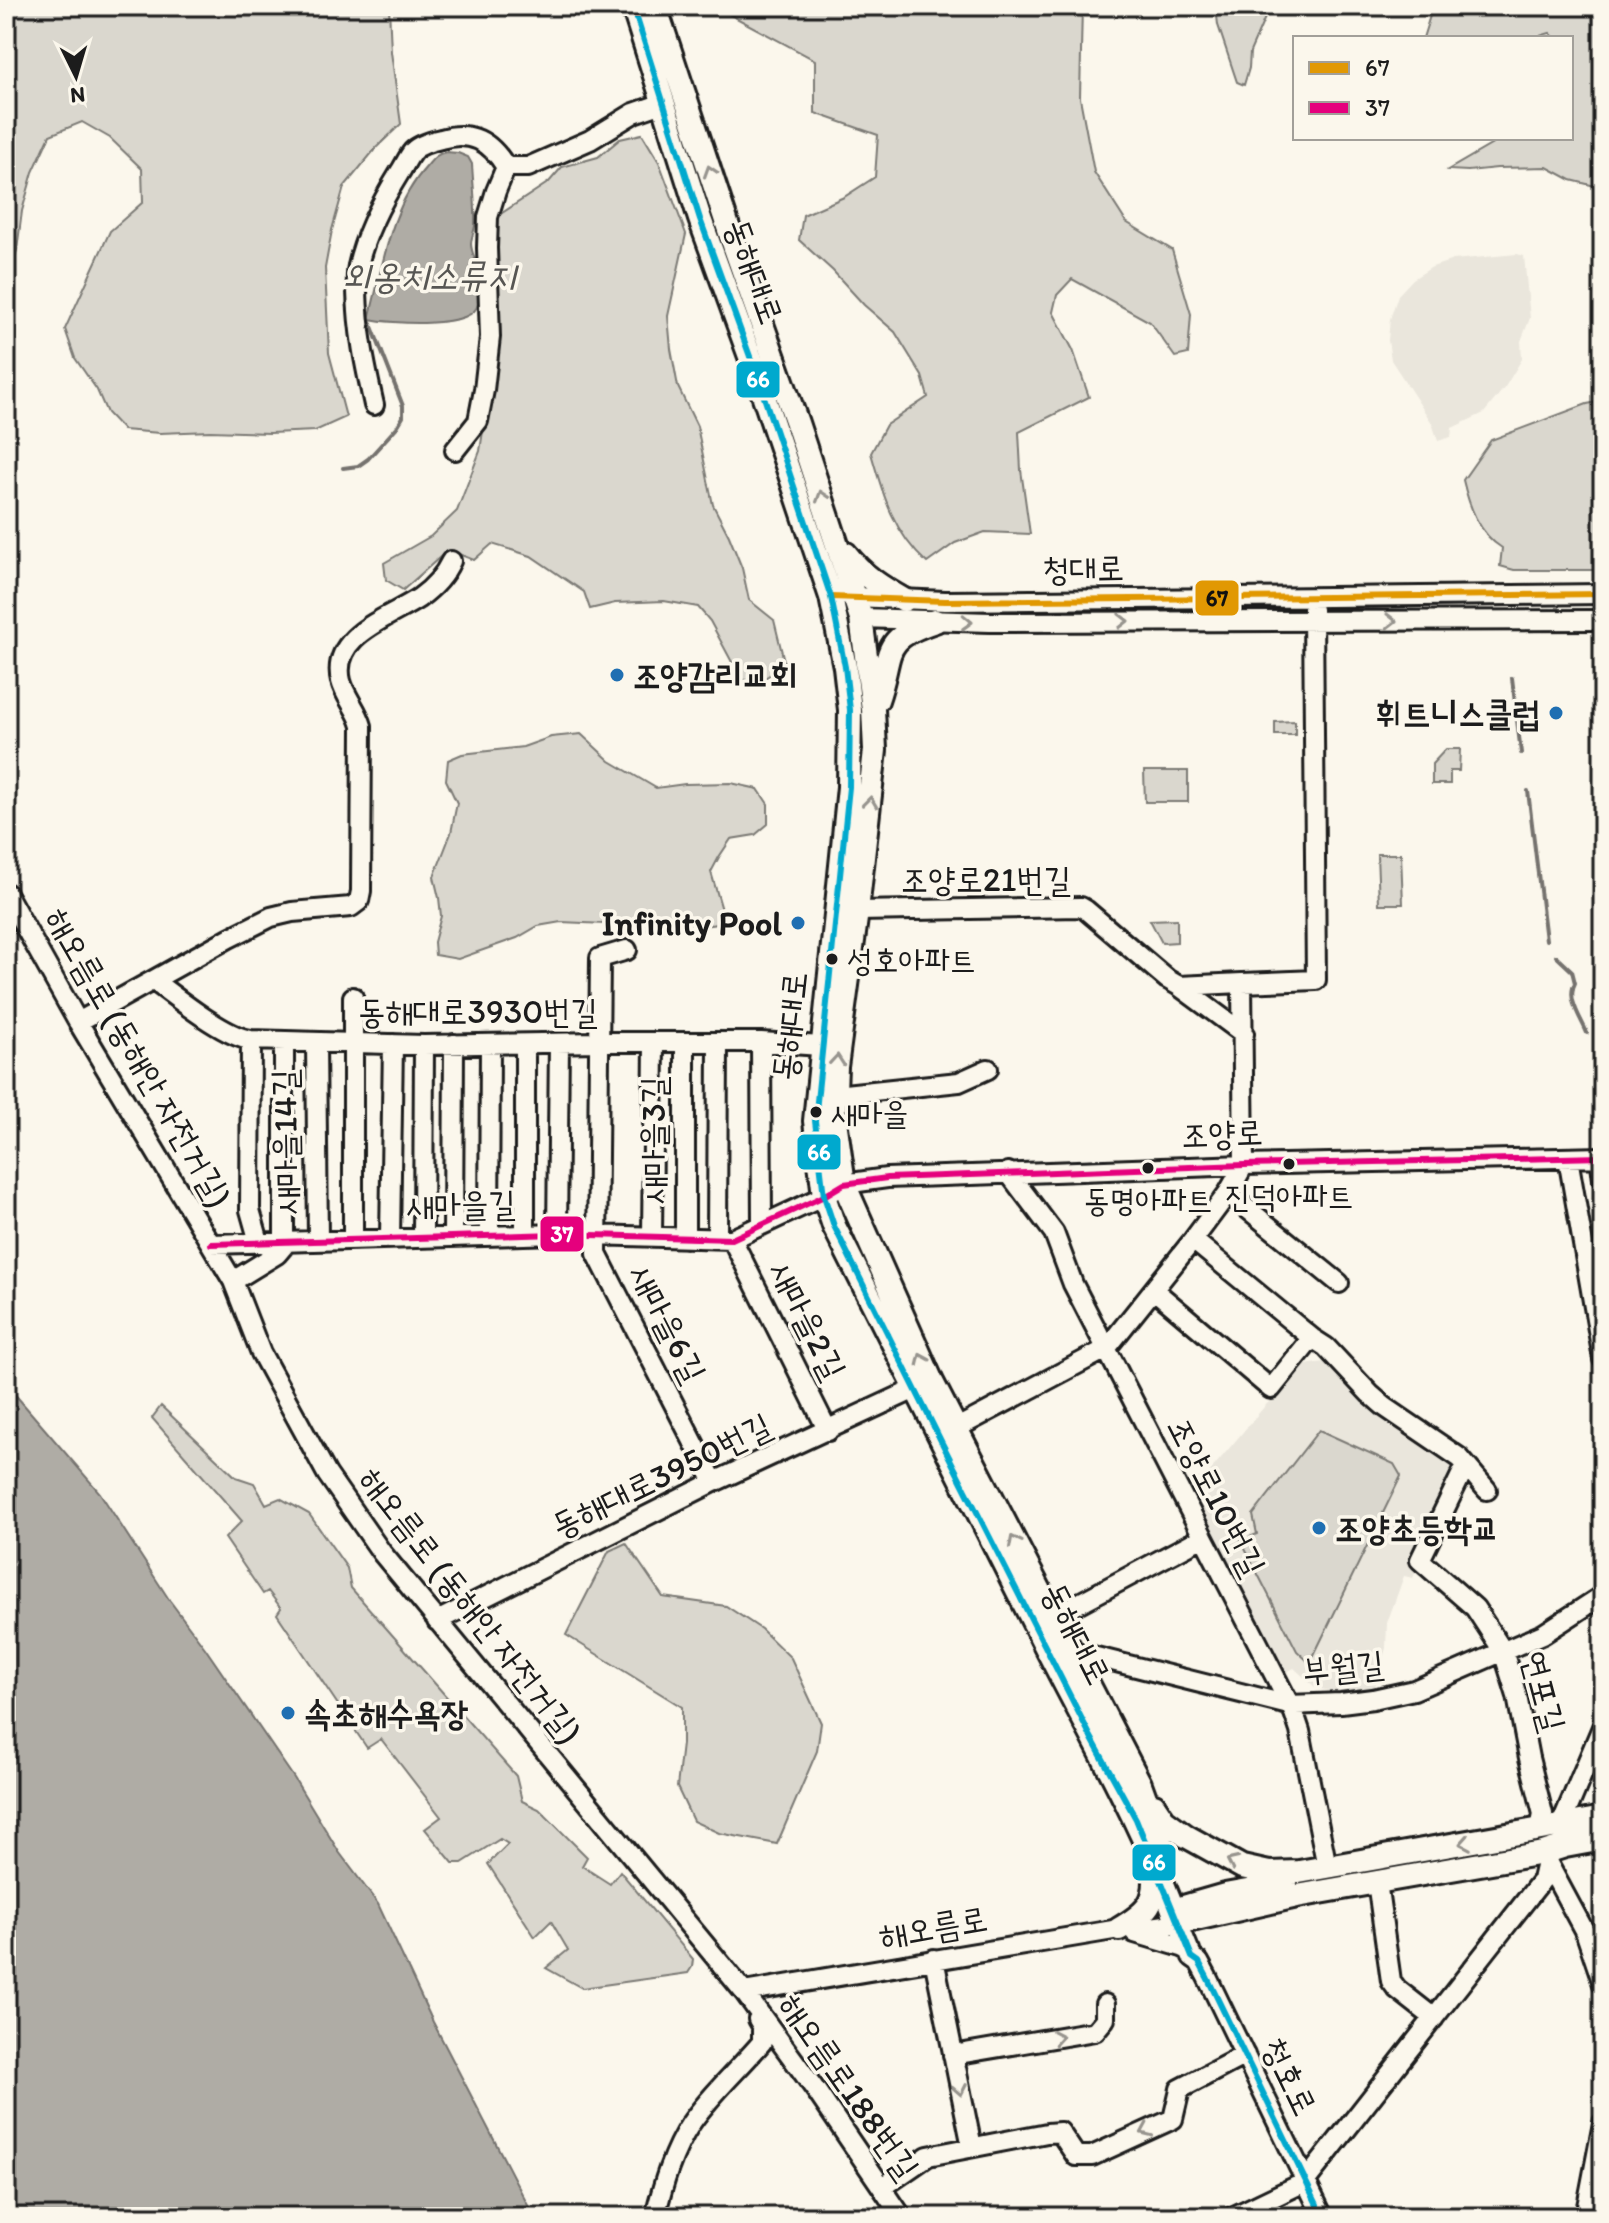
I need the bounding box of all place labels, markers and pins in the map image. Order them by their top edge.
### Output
place label: 조양감리교회 [633,655,797,696]
marker: 조양감리교회 [608,666,626,684]
place label: 휘트니스클럽 [1376,693,1540,734]
marker: 휘트니스클럽 [1547,704,1565,722]
place label: Infinity Pool [602,903,782,944]
marker: Infinity Pool [789,914,807,932]
place label: 성호아파트 [847,941,976,979]
marker: 성호아파트 [824,951,840,967]
place label: 새마을 [831,1094,908,1132]
marker: 새마을 [808,1104,824,1120]
marker: 진덕아파트 [1281,1156,1297,1172]
marker: 동명아파트 [1140,1160,1156,1176]
place label: 진덕아파트 [1225,1177,1353,1215]
place label: 동명아파트 [1084,1181,1212,1219]
place label: 조양초등학교 [1335,1508,1499,1549]
marker: 조양초등학교 [1310,1519,1328,1537]
place label: 속초해수욕장 [304,1693,469,1734]
marker: 속초해수욕장 [279,1704,297,1722]

